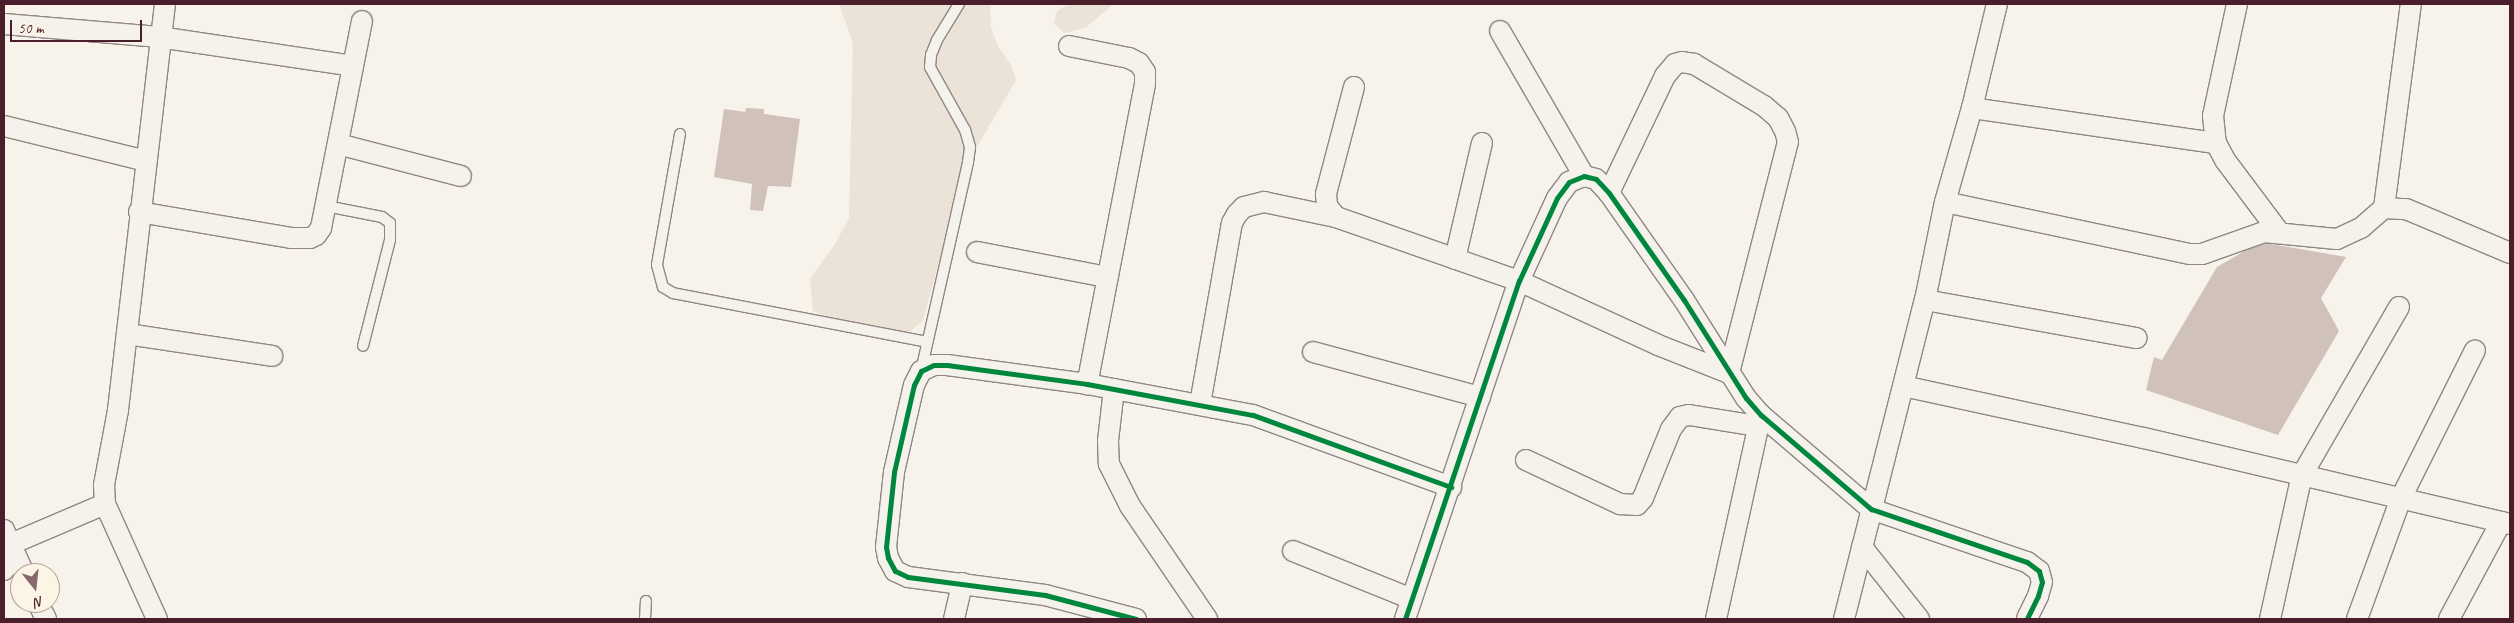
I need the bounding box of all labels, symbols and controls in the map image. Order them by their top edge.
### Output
scale bar [12,10,145,42]
text: 50 m [18,19,44,38]
north arrow [10,563,60,613]
text: N [32,593,46,611]

